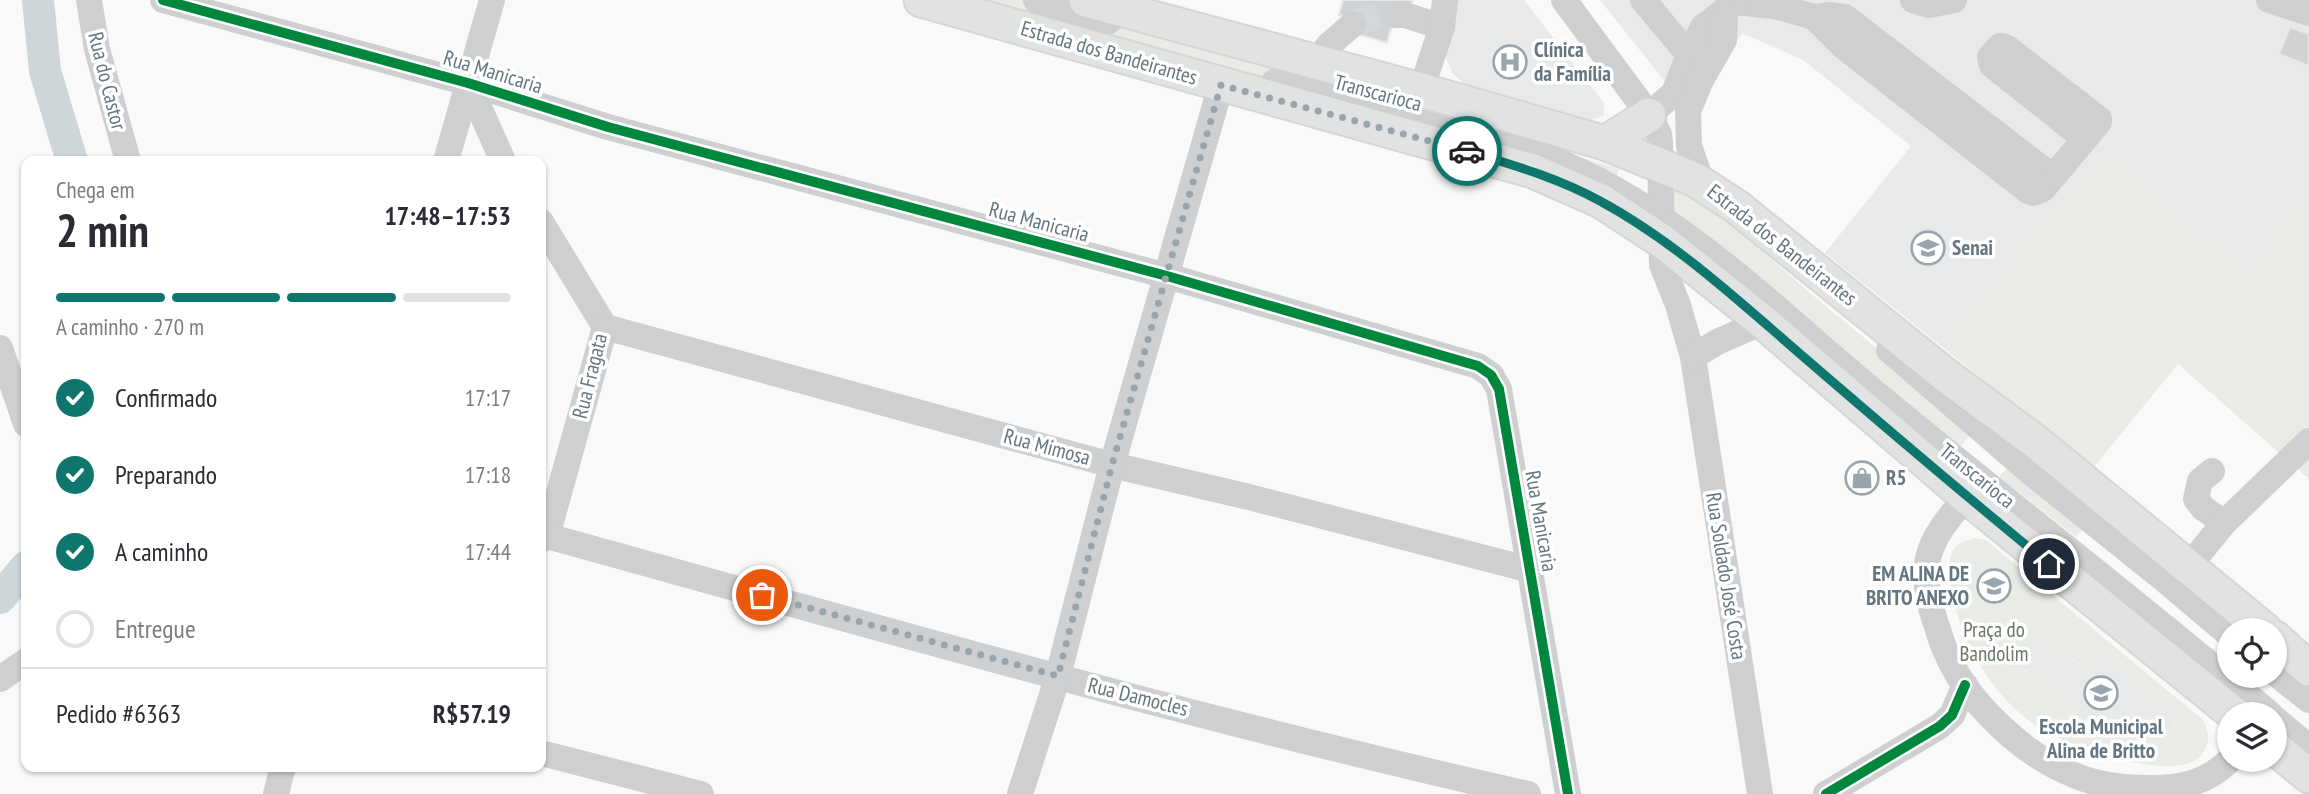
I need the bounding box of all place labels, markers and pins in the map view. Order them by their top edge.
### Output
place label: Clínica da Família [1534,36,1611,87]
hospital icon: Clínica da Família [1491,43,1529,81]
school or university icon: Senai [1909,229,1947,267]
place label: Senai [1952,234,1993,261]
shop icon: R5 [1843,459,1881,497]
place label: R5 [1886,464,1907,491]
pin [2019,534,2079,594]
place label: EM ALINA DE BRITO ANEXO [1866,560,1969,611]
pin [732,565,792,625]
school or university icon: EM ALINA DE BRITO ANEXO [1975,567,2013,605]
school or university icon: Escola Municipal Alina de Britto [2082,674,2120,712]
place label: Escola Municipal Alina de Britto [2039,713,2164,764]

